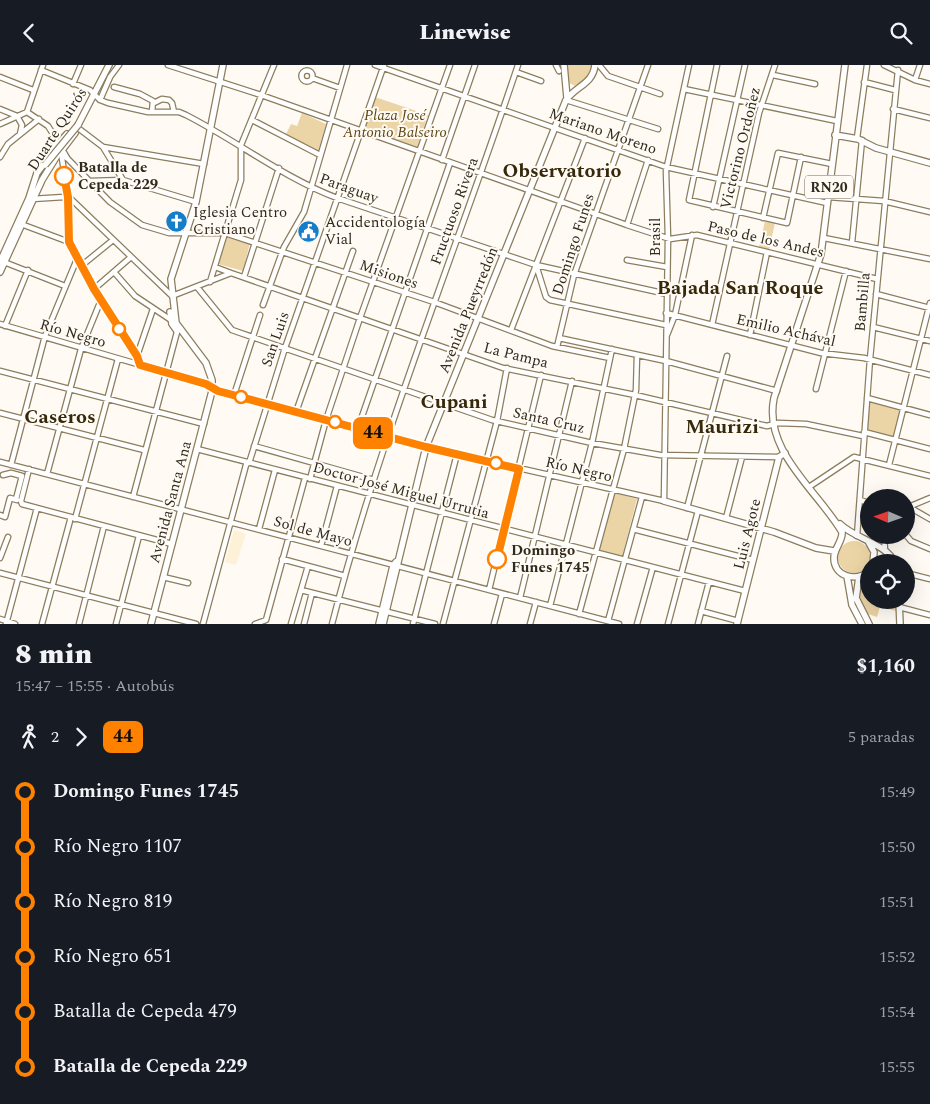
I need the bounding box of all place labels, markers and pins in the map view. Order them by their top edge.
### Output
place label: Batalla de Cepeda 229 [78,156,158,196]
marker: Batalla de Cepeda 229 [54,166,74,186]
place label: Iglesia Centro Cristiano [193,201,287,241]
church icon: Iglesia Centro Cristiano [165,209,189,233]
place label: Accidentología Vial [325,211,426,251]
public building icon: Accidentología Vial [297,219,321,243]
unlabelled marker [112,322,126,336]
unlabelled marker [234,390,248,404]
unlabelled marker [328,415,342,429]
unlabelled marker [489,456,503,470]
place label: Domingo Funes 1745 [511,539,590,579]
marker: Domingo Funes 1745 [487,549,507,569]

